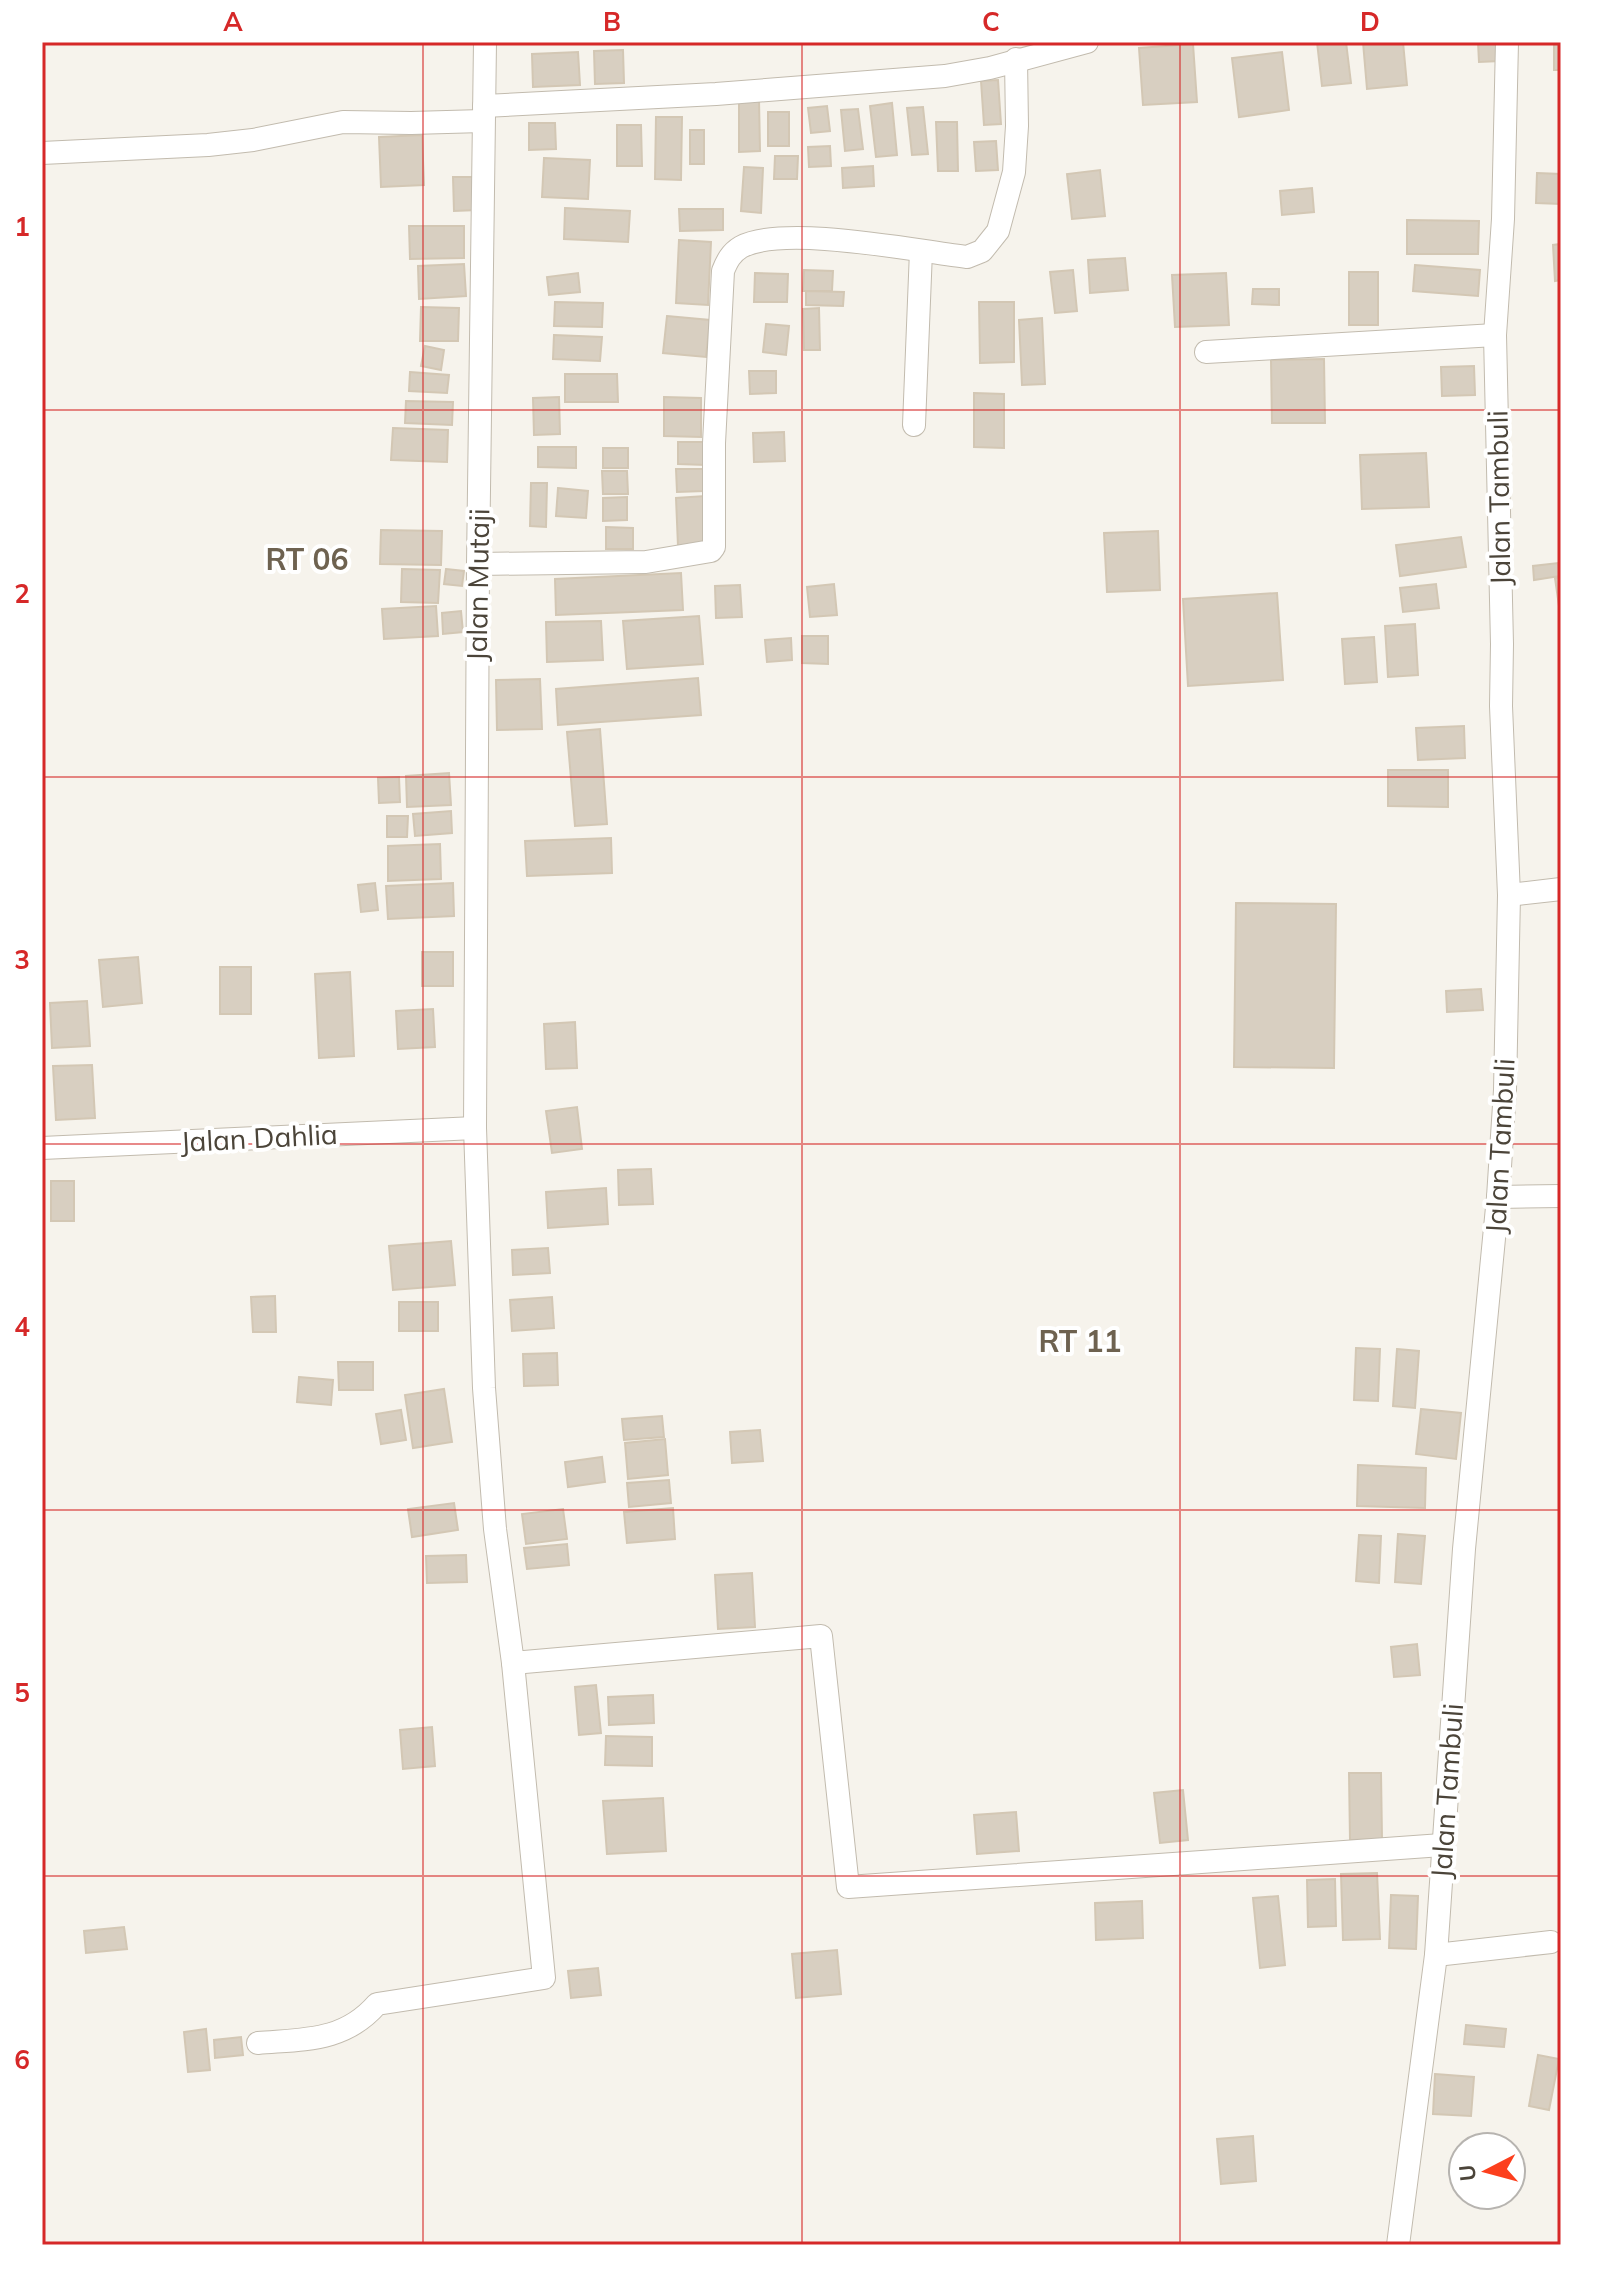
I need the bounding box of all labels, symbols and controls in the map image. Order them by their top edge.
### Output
text: A [223,5,243,38]
text: B [603,5,621,38]
text: C [982,5,1000,38]
text: D [1360,5,1380,38]
text: 1 [14,210,30,243]
street label: Jalan Tambuli [1479,410,1518,586]
street label: Jalan Mutaji [459,508,496,662]
district label: RT 06 [265,540,349,578]
text: 2 [14,577,30,610]
text: 3 [14,943,30,976]
street label: Jalan Tambuli [1477,1057,1522,1235]
street label: Jalan Dahlia [179,1116,339,1159]
text: 4 [14,1310,30,1343]
district label: RT 11 [1038,1322,1122,1360]
text: 5 [14,1676,30,1709]
street label: Jalan Tambuli [1423,1702,1470,1880]
text: 6 [14,2043,30,2076]
north arrow [1447,2131,1527,2211]
text: U [1452,2164,1482,2183]

